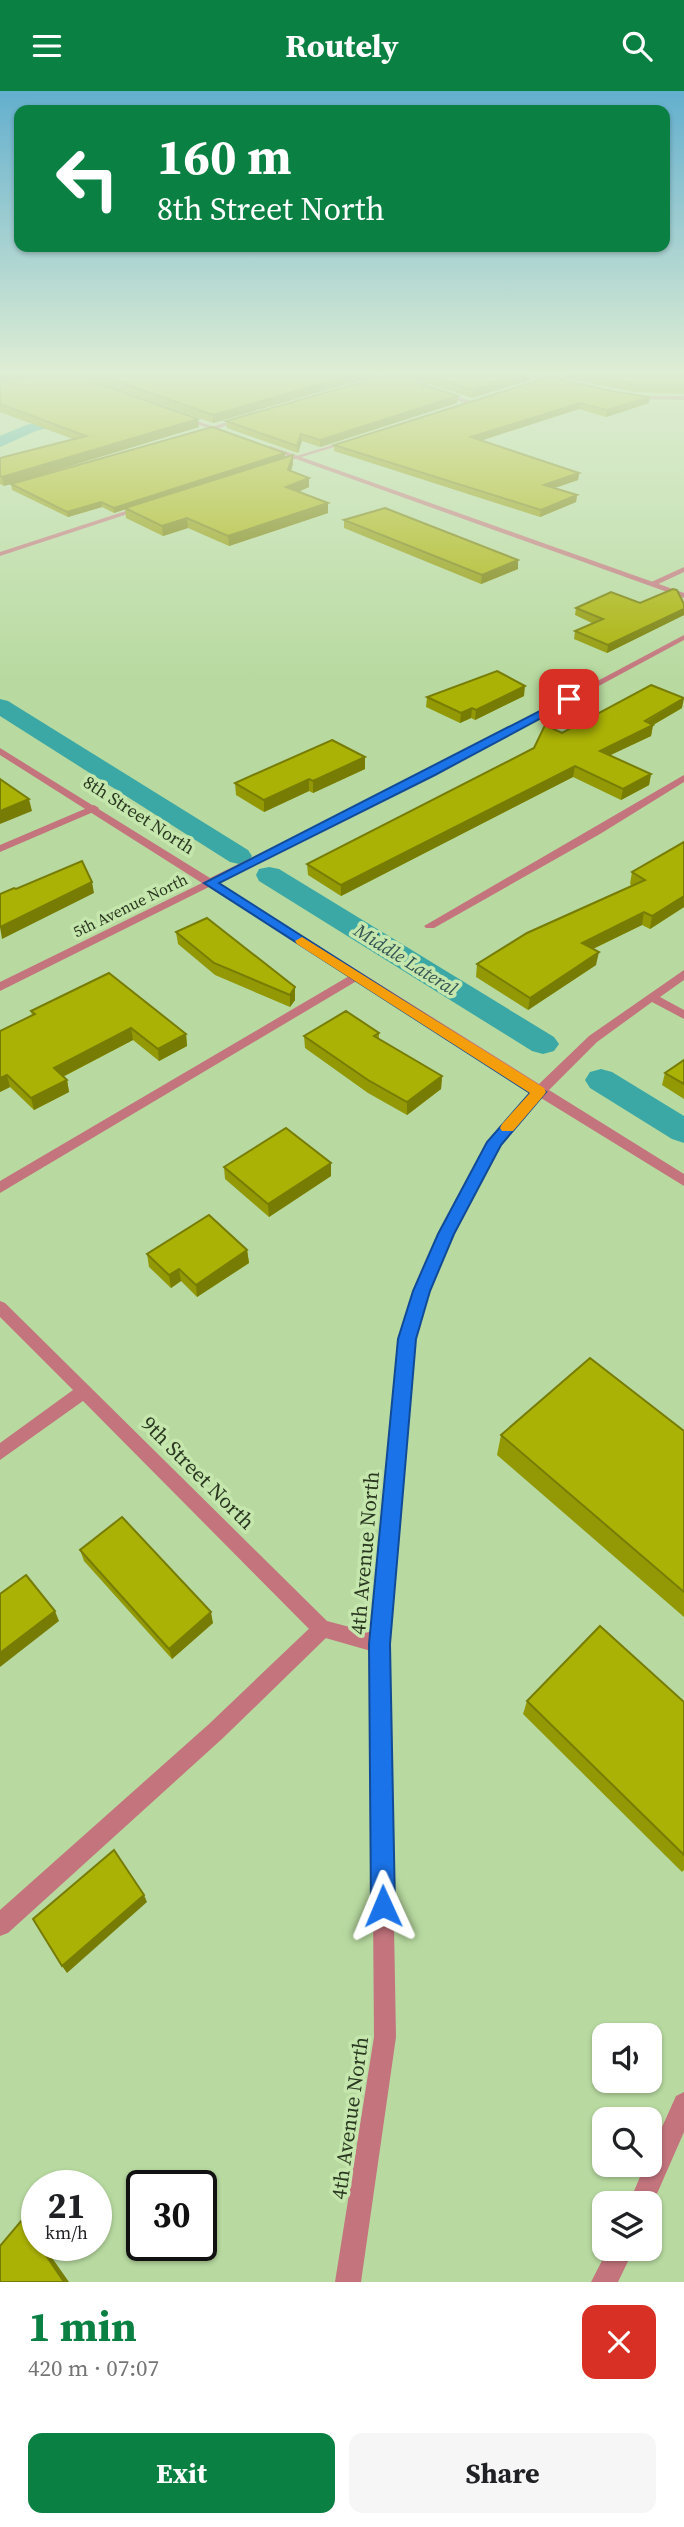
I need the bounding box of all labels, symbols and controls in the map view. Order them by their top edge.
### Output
text: Routely [285,24,399,68]
icon: menu [28,27,66,65]
icon: search [618,27,656,65]
text: 160 m [157,123,292,190]
icon: left [42,133,133,224]
text: 8th Street North [157,187,385,231]
pin [539,669,599,729]
icon: arrive [550,680,588,718]
street label: 8th Street North [79,769,200,860]
street label: 5th Avenue North [69,868,191,942]
water label: Middle Lateral [349,916,463,1001]
street label: 9th Street North [135,1410,261,1536]
street label: 4th Avenue North [343,1470,386,1636]
position arrow [346,1869,420,1943]
map controls [592,2023,662,2261]
button: sound [592,2023,662,2093]
street label: 4th Avenue North [324,2035,375,2201]
button: search [592,2107,662,2177]
speed limit sign: 30 [126,2170,217,2261]
text: 21 [48,2182,85,2230]
button: layers [592,2191,662,2261]
text: km/h [45,2220,88,2245]
text: 1 min [28,2297,137,2355]
button: close [582,2305,656,2379]
text: 420 m · 07:07 [28,2352,159,2384]
button: Exit [28,2433,335,2513]
button: Share [349,2433,656,2513]

